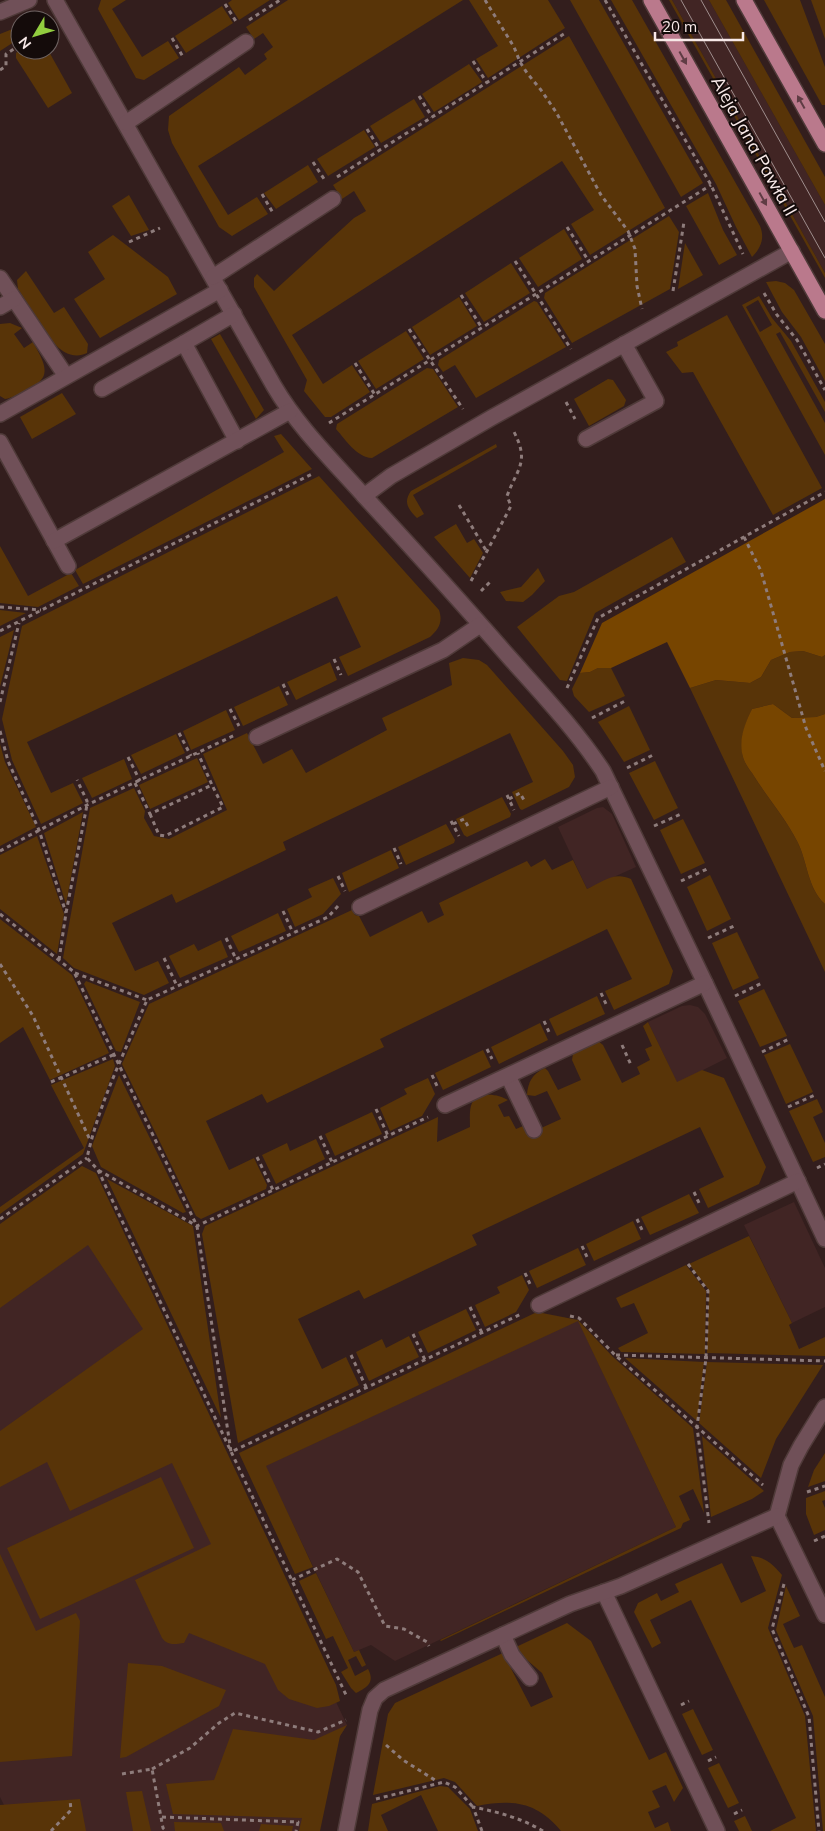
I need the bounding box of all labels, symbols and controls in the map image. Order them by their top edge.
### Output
north arrow [10,10,60,60]
scale bar [655,10,742,42]
text: 20 m [662,17,697,36]
text: N [14,33,35,53]
one-way arrow [679,50,687,65]
street label: Aleja Jana Pawła II [706,72,802,220]
one-way arrow [797,95,806,108]
one-way arrow [758,193,767,206]

